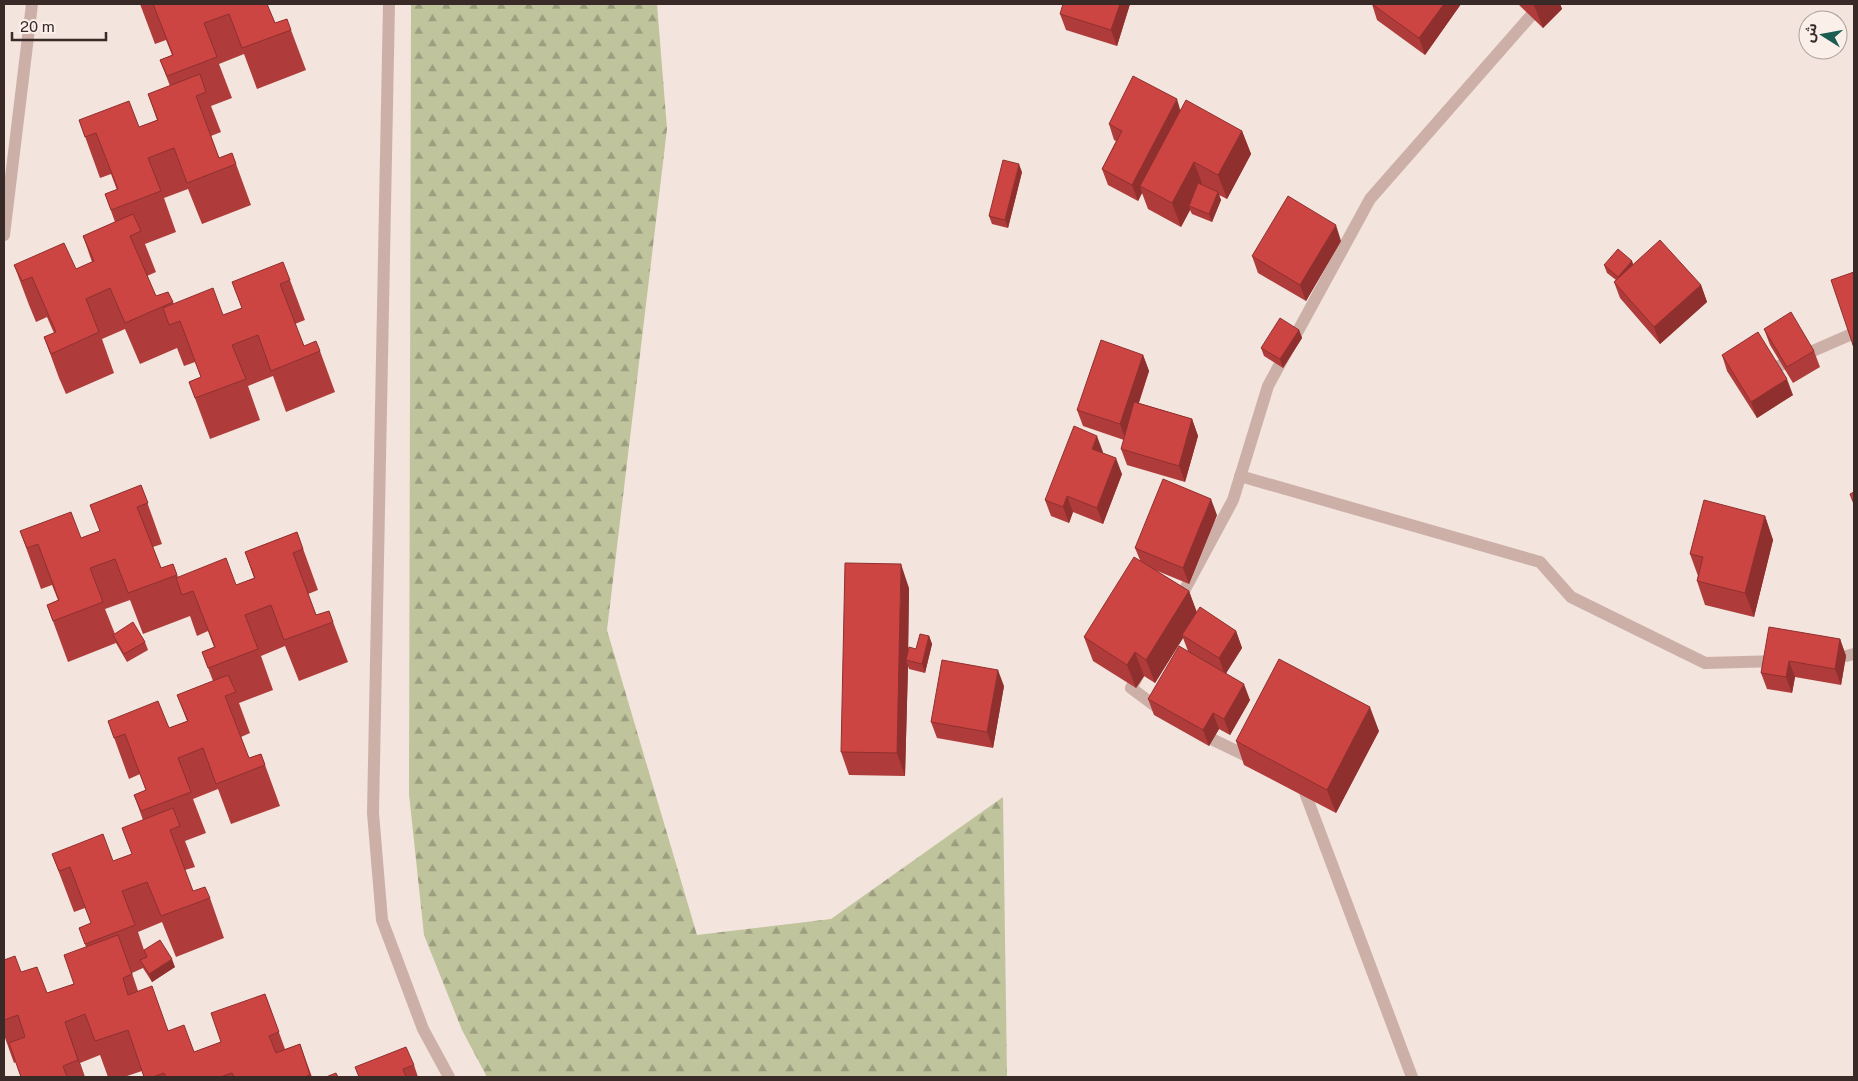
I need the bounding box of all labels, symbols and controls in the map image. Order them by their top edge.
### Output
scale bar [12,10,106,42]
north arrow [1798,10,1848,60]
text: 20 m [20,18,55,35]
text: ش [1801,22,1820,43]

